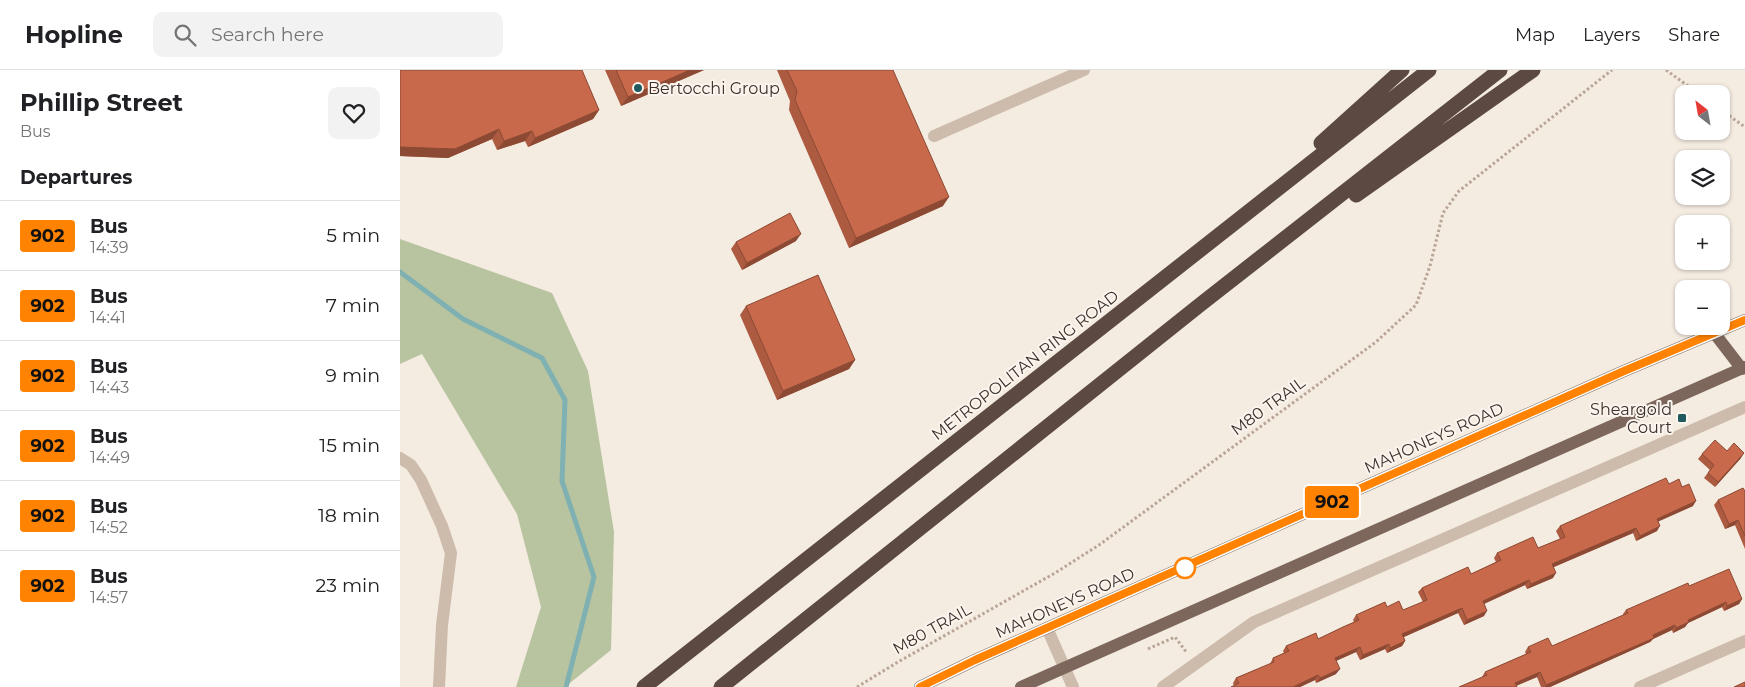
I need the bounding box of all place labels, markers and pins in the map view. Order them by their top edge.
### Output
place label: Bertocchi Group [648,79,780,98]
marker: Bertocchi Group [632,82,644,94]
place label: Sheargold Court [1590,400,1672,437]
marker: Sheargold Court [1676,412,1688,424]
unlabelled marker [1174,557,1196,579]

